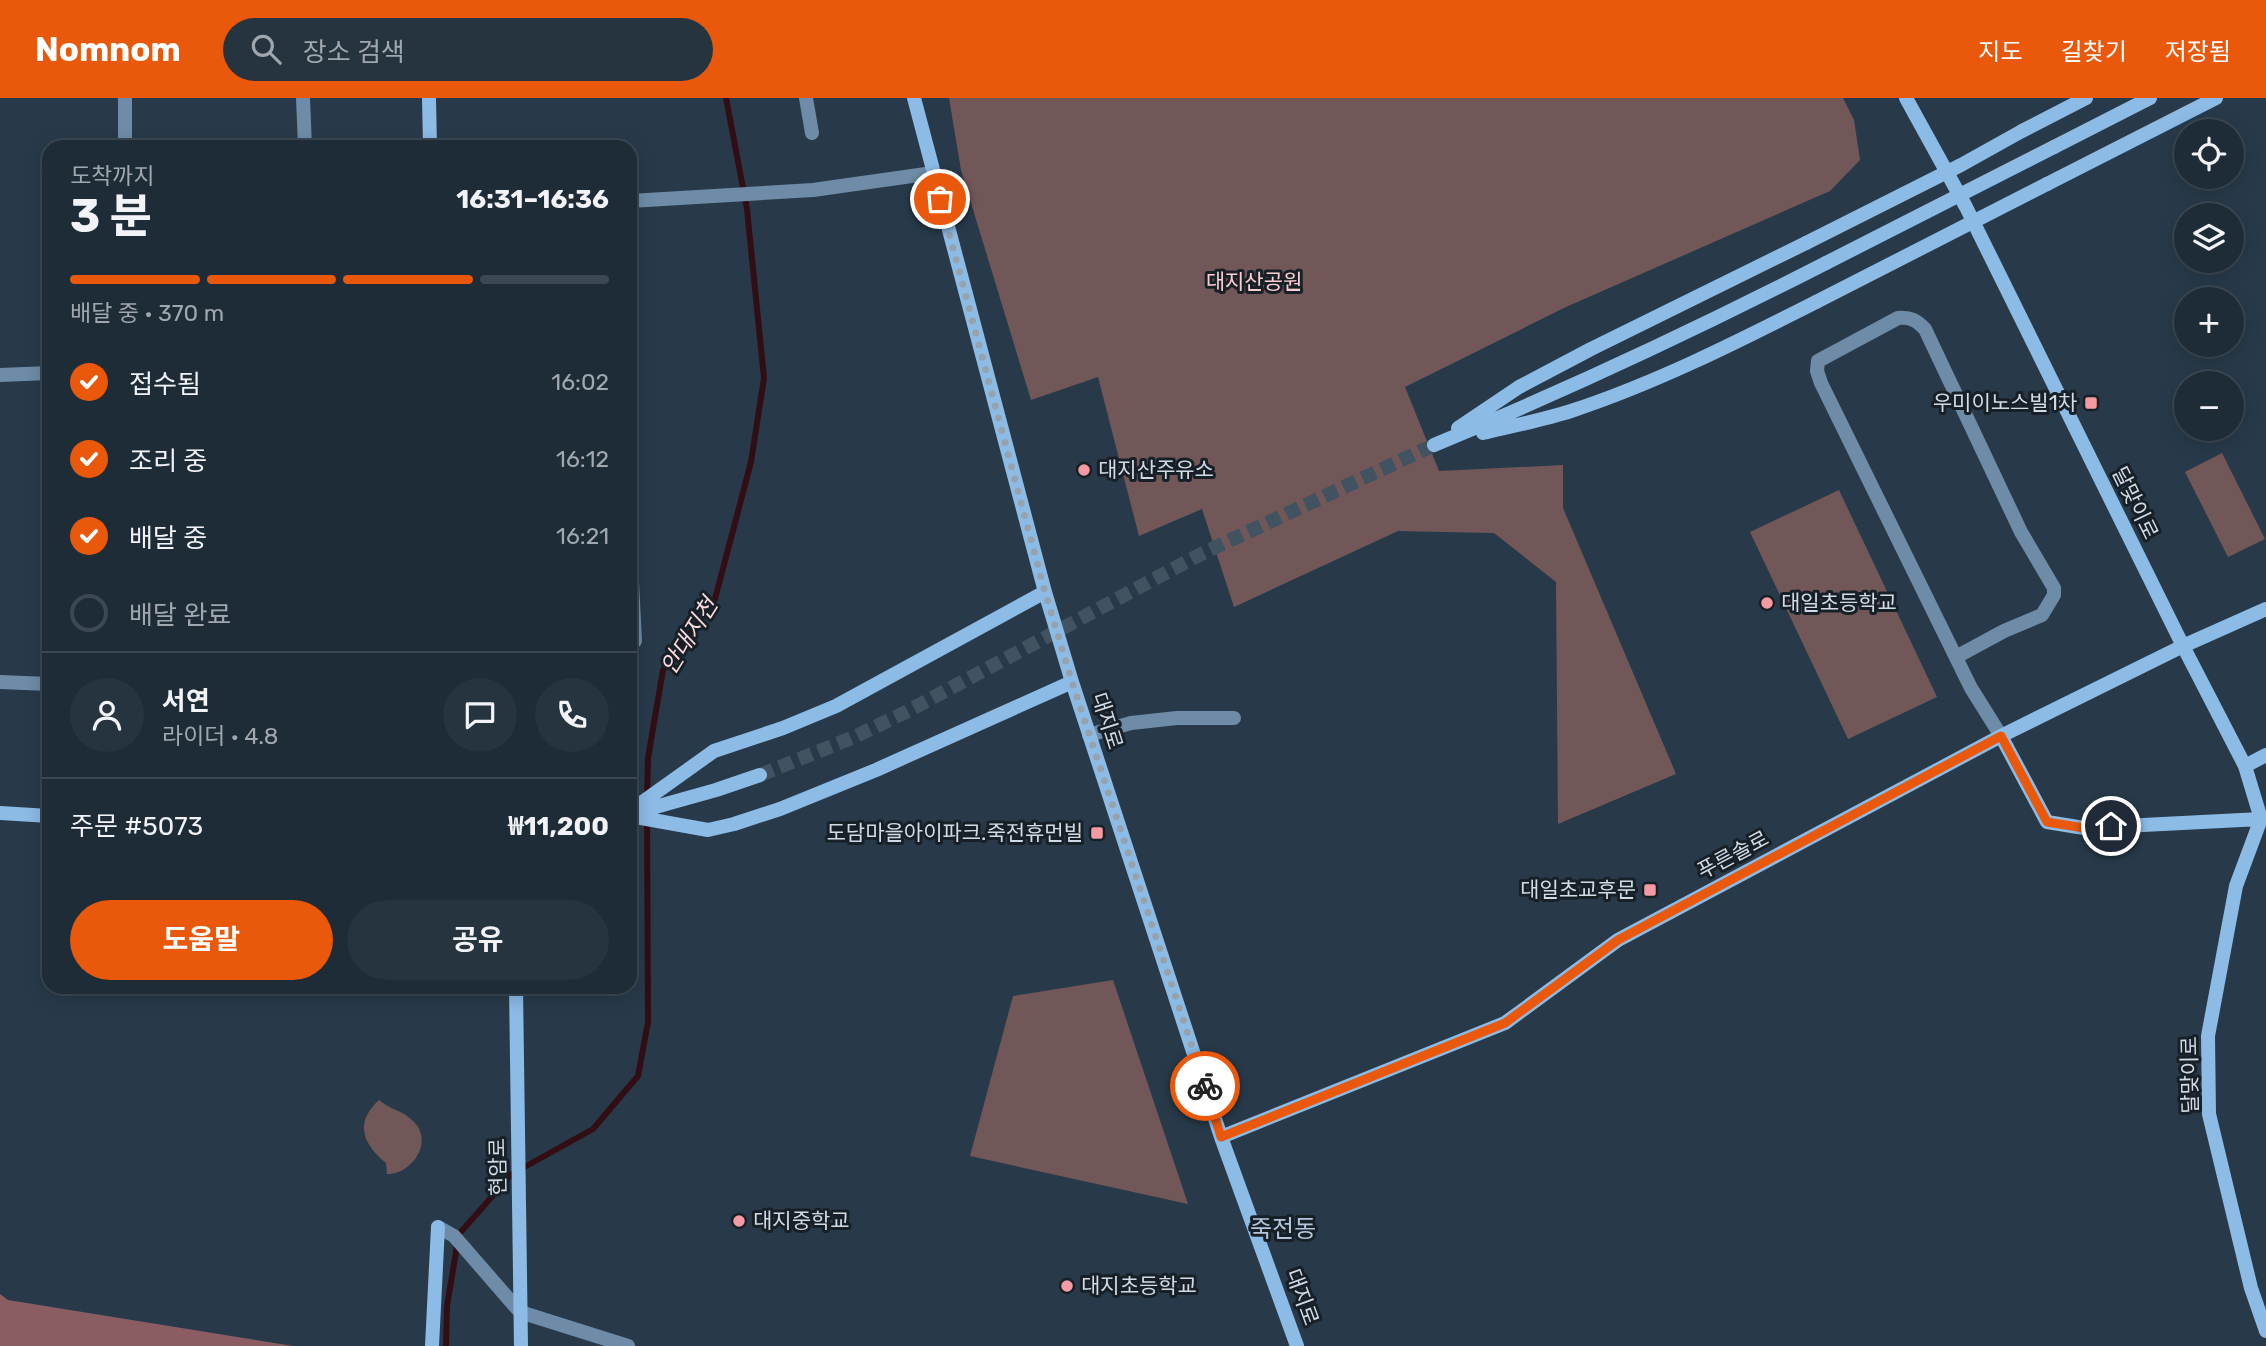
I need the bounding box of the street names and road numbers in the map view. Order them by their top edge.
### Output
street label: 달맞이로 [2107,463,2164,543]
street label: 대지로 [1087,689,1128,752]
street label: 푸른솔로 [1693,825,1773,884]
street label: 달맞이로 [2176,1036,2203,1114]
street label: 현암로 [484,1138,511,1196]
street label: 대지로 [1281,1265,1324,1328]

